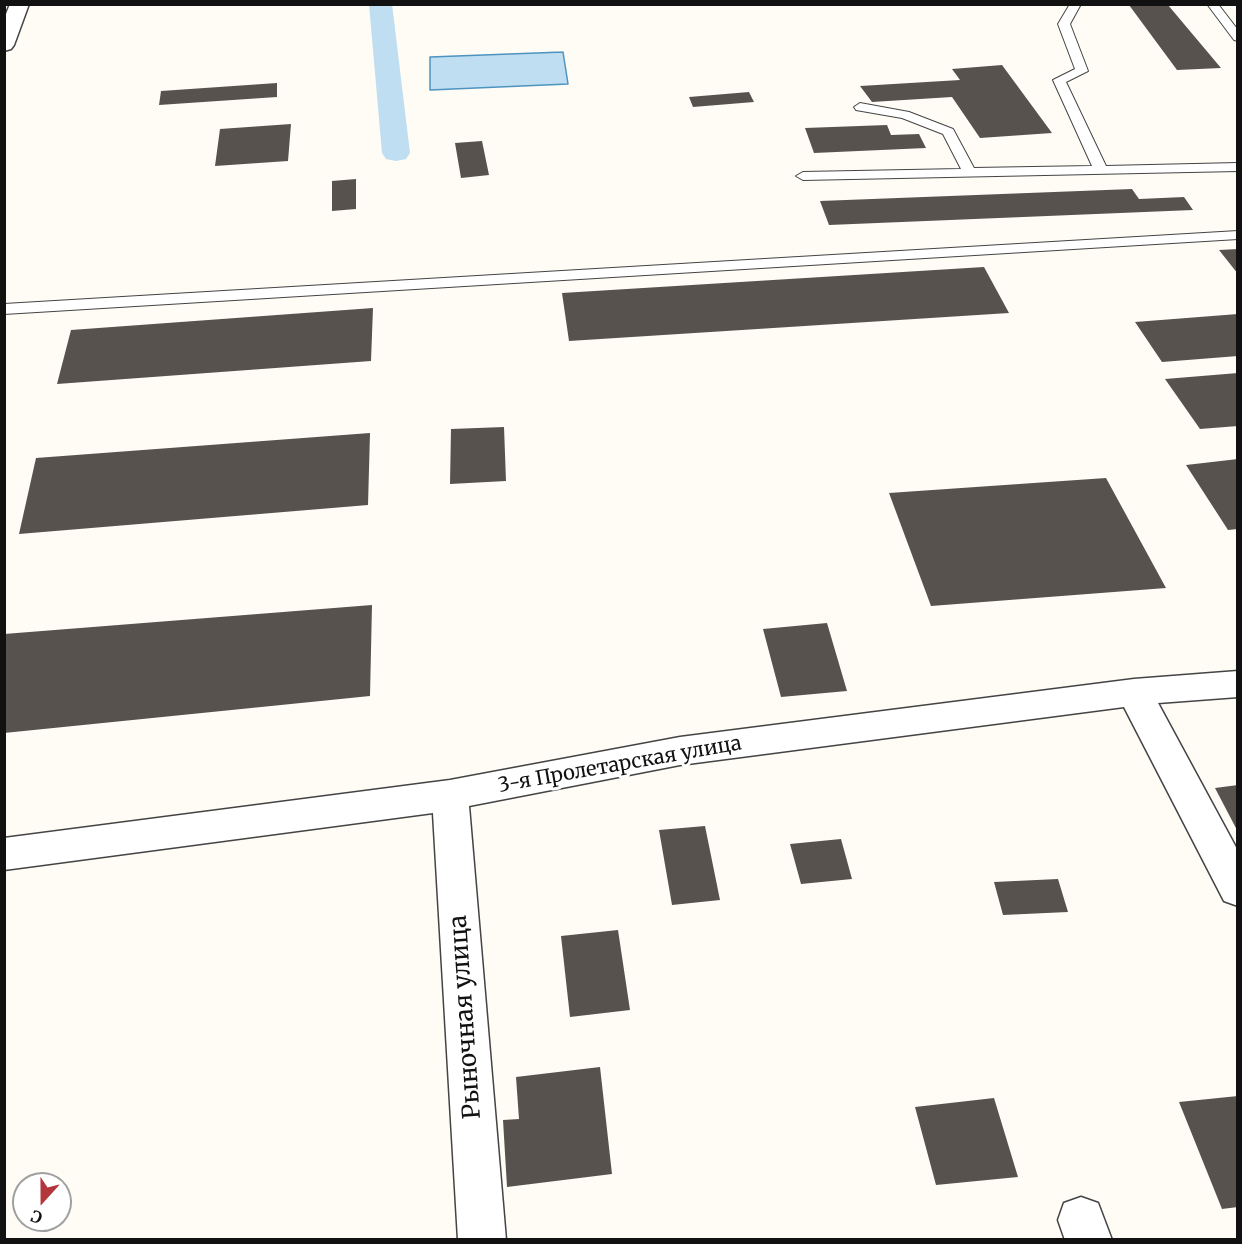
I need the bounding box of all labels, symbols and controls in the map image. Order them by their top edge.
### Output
street label: 3-я Пролетарская улица [497,732,743,798]
street label: Рыночная улица [445,914,487,1120]
north arrow [12,1172,72,1232]
text: С [28,1206,45,1228]

